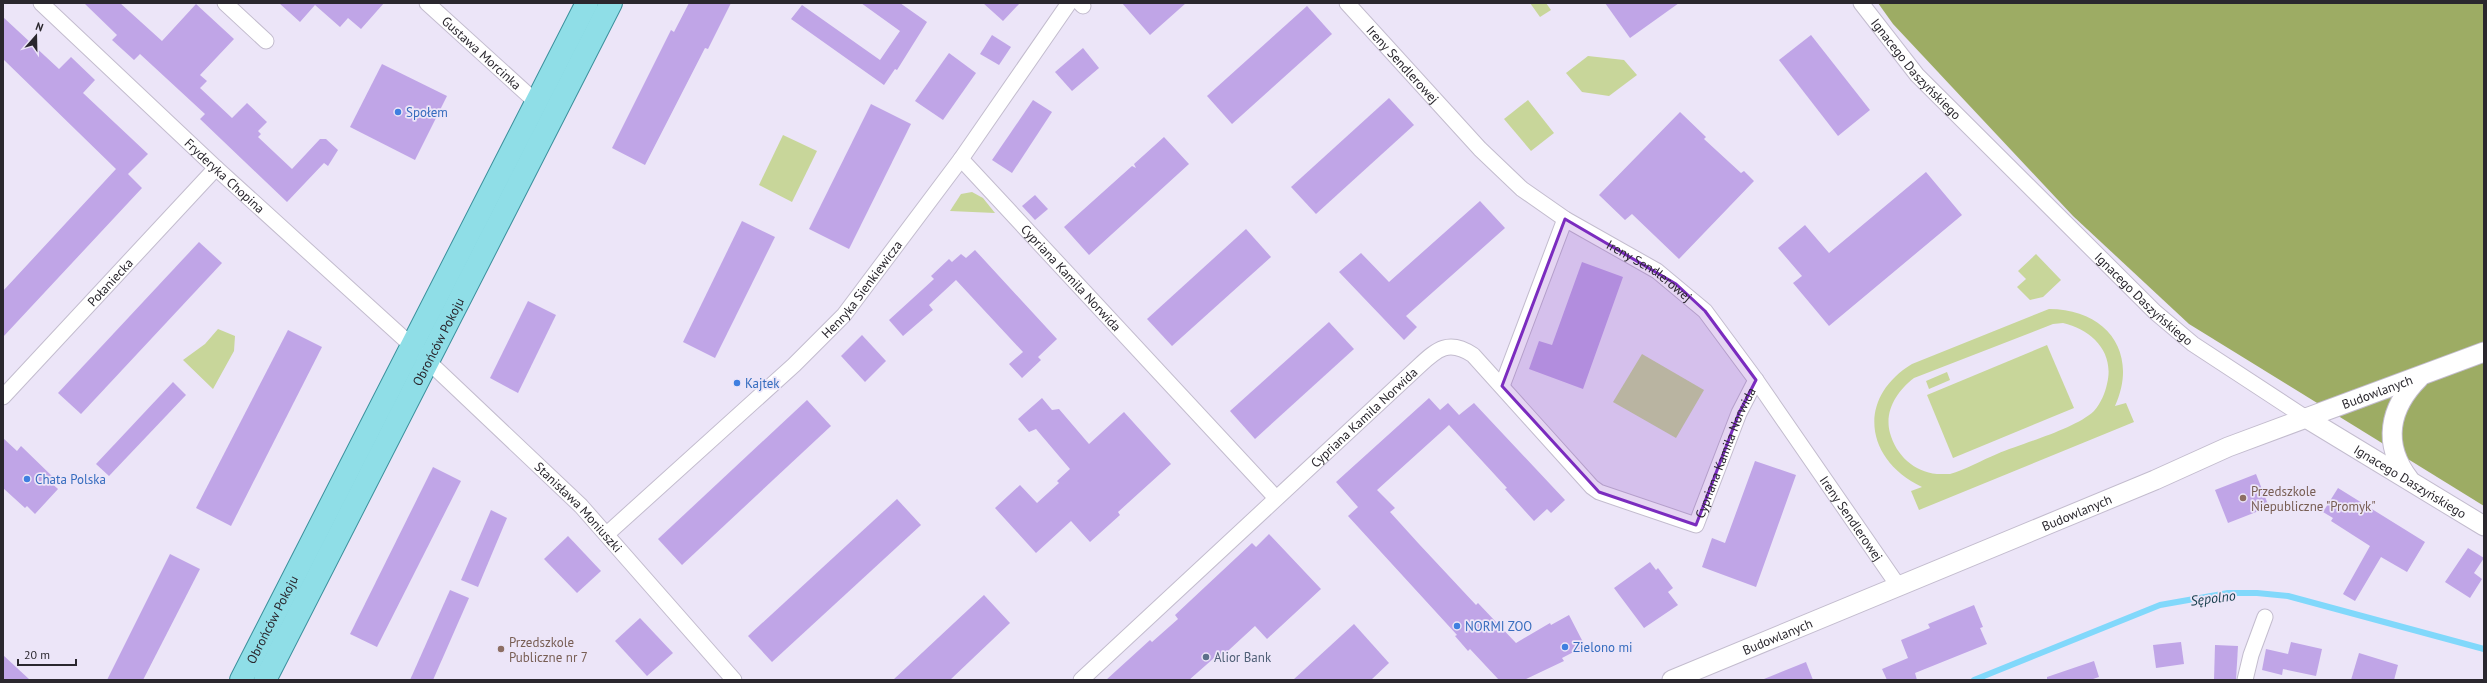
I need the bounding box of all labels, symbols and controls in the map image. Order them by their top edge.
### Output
street label: Gustawa Morcinka [438,13,525,94]
street label: Ignacego Daszyńskiego [1867,15,1965,123]
north arrow [16,16,56,56]
text: N [34,19,45,34]
street label: Ireny Sendlerowej [1363,22,1442,107]
place label: Społem [406,104,448,121]
marker: Społem [393,107,403,117]
street label: Fryderyka Chopina [181,135,268,217]
street label: Cypriana Kamila Norwida [1017,221,1125,335]
street label: Ireny Sendlerowej [1603,236,1695,306]
street label: Henryka Sienkiewicza [818,237,906,342]
street label: Ignacego Daszyńskiego [2091,249,2196,349]
street label: Połaniecka [84,255,137,310]
street label: Obrońców Pokoju [409,295,468,389]
street label: Cypriana Kamila Norwida [1307,364,1421,471]
street label: Budowlanych [2340,371,2415,413]
place label: Kajtek [745,375,780,392]
marker: Kajtek [732,378,742,388]
street label: Cypriana Kamila Norwida [1691,384,1760,521]
street label: Ignacego Daszyńskiego [2351,441,2470,522]
street label: Stanisława Moniuszki [531,458,626,556]
place label: Chata Polska [35,471,106,488]
street label: Ireny Sendlerowej [1816,473,1887,565]
marker: Chata Polska [22,474,32,484]
place label: Przedszkole Niepubliczne "Promyk" [2251,483,2376,515]
street label: Budowlanych [2039,491,2114,535]
marker: Przedszkole Niepubliczne "Promyk" [2238,493,2248,503]
street label: Obrońców Pokoju [243,573,302,667]
water label: Sępolno [2189,586,2237,610]
street label: Budowlanych [1740,615,1815,659]
place label: NORMI ZOO [1465,618,1532,635]
marker: NORMI ZOO [1452,621,1462,631]
place label: Przedszkole Publiczne nr 7 [509,634,588,666]
place label: Zielono mi [1573,639,1633,656]
scale bar [18,641,76,667]
marker: Zielono mi [1560,642,1570,652]
marker: Przedszkole Publiczne nr 7 [496,644,506,654]
text: 20 m [24,647,50,662]
place label: Alior Bank [1214,649,1272,666]
marker: Alior Bank [1201,652,1211,662]

